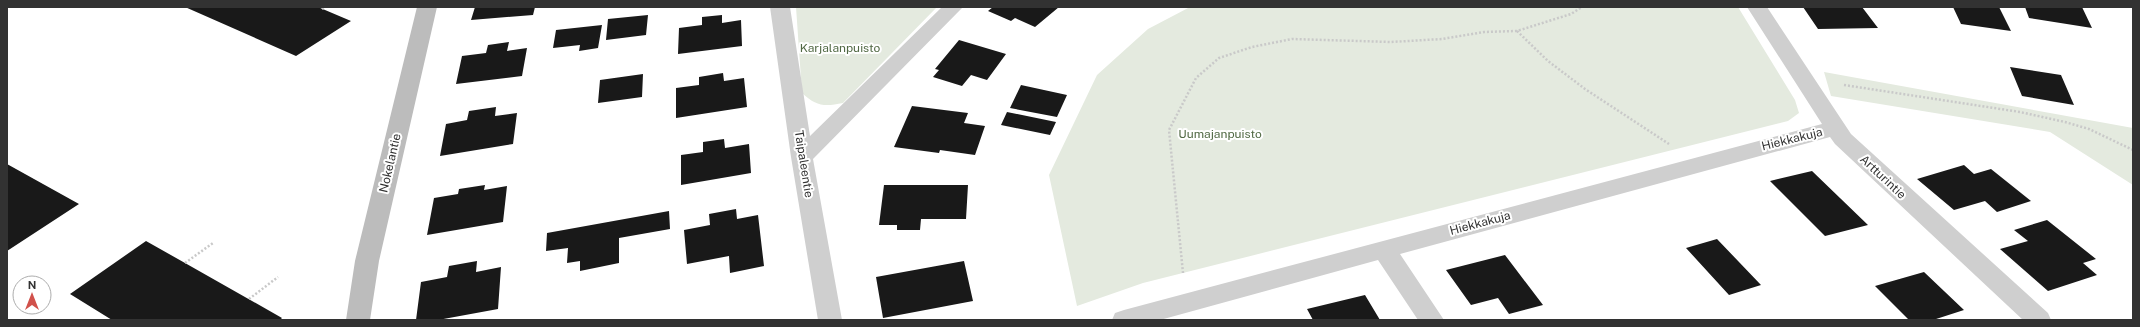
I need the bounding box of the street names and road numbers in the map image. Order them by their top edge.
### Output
street label: Hiekkakuja [1760,125,1824,153]
street label: Taipaleentie [792,129,816,199]
street label: Nokelantie [376,132,404,194]
street label: Artturintie [1857,152,1909,202]
street label: Hiekkakuja [1448,208,1512,238]

